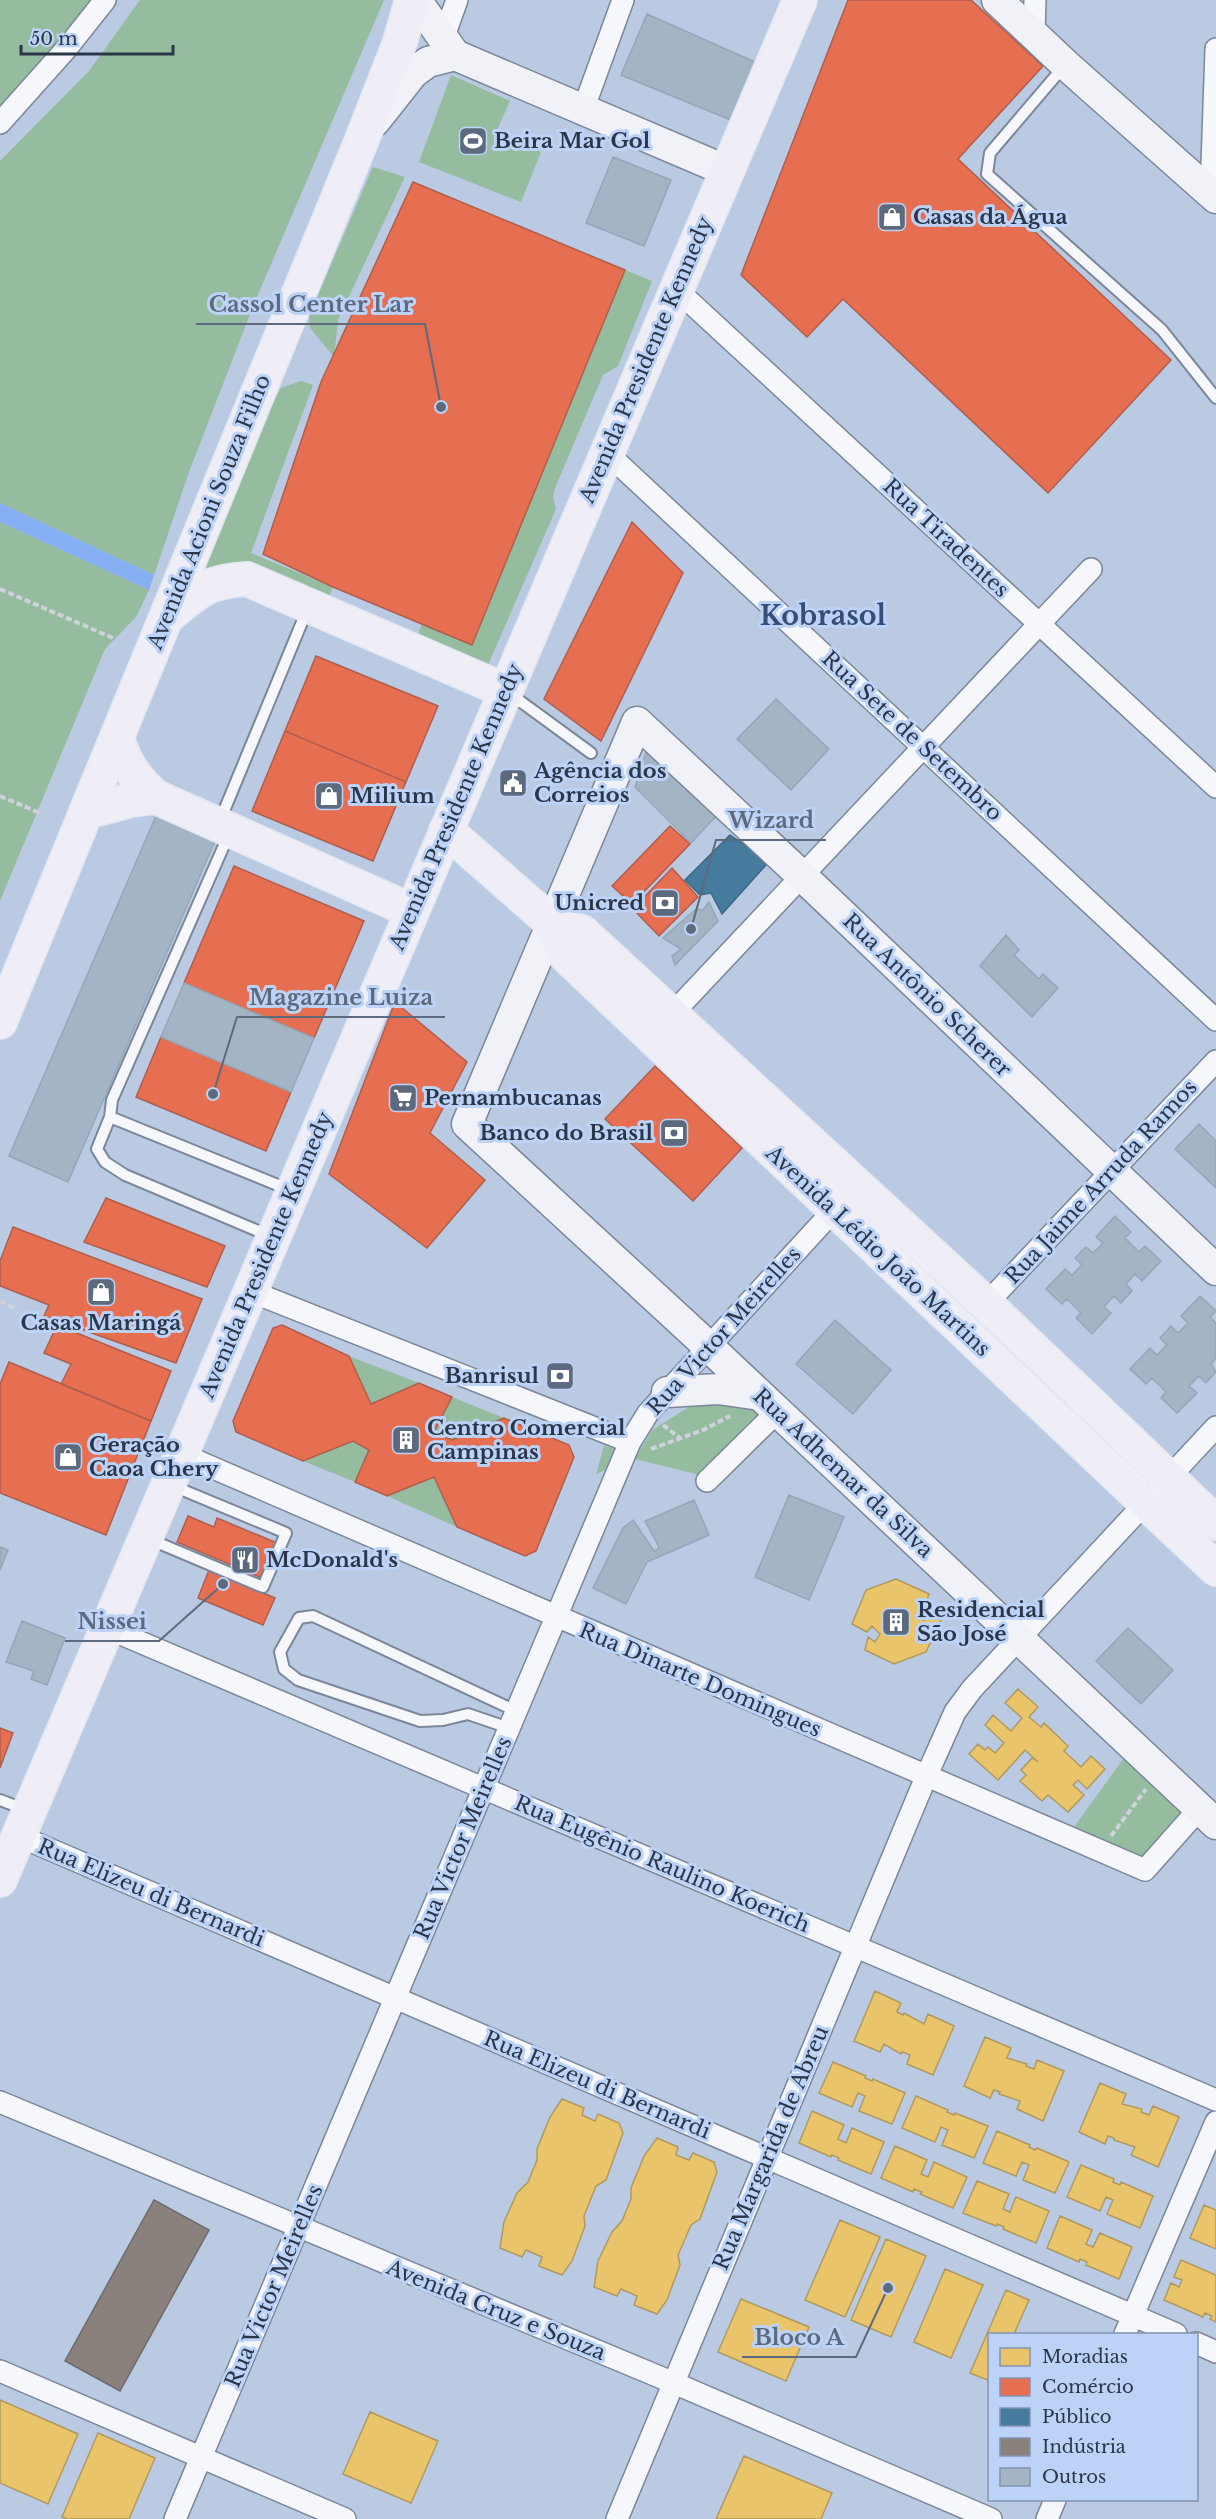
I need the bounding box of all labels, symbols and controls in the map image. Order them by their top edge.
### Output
scale bar [21,18,172,56]
text: 50 m [30,28,78,50]
sports icon: Beira Mar Gol [457,125,489,157]
place label: Beira Mar Gol [494,128,651,154]
shop icon: Casas da Água [876,201,908,233]
place label: Casas da Água [913,204,1068,230]
street label: Avenida Presidente Kennedy [573,212,718,508]
callout: Cassol Center Lar [196,284,425,324]
text: Cassol Center Lar [209,291,413,318]
street label: Avenida Acioni Souza Filho [141,371,276,654]
street label: Rua Tiradentes [878,473,1014,603]
district label: Kobrasol [760,599,887,632]
street label: Rua Sete de Setembro [816,646,1008,826]
street label: Avenida Presidente Kennedy [383,659,528,955]
place label: Agência dos Correios [533,758,667,808]
public building icon: Agência dos Correios [497,767,529,799]
shop icon: Milium [313,780,345,812]
place label: Milium [350,783,435,809]
callout: Wizard [716,800,826,840]
text: Wizard [727,807,814,834]
bank icon: Unicred [649,887,681,919]
place label: Unicred [554,890,644,916]
street label: Rua Antônio Scherer [837,908,1017,1082]
callout: Magazine Luiza [237,977,445,1017]
text: Magazine Luiza [249,984,433,1011]
street label: Rua Jaime Arruda Ramos [999,1074,1203,1290]
supermarket icon: Pernambucanas [387,1082,419,1114]
place label: Pernambucanas [424,1085,602,1111]
street label: Avenida Presidente Kennedy [193,1107,338,1403]
bank icon: Banco do Brasil [658,1117,690,1149]
place label: Banco do Brasil [480,1120,654,1146]
street label: Avenida Lédio João Martins [760,1139,996,1362]
street label: Rua Victor Meirelles [642,1241,806,1421]
shop icon: Casas Maringá [85,1276,117,1308]
place label: Casas Maringá [21,1310,181,1336]
bank icon: Banrisul [544,1360,576,1392]
place label: Banrisul [445,1363,540,1389]
street label: Rua Adhemar da Silva [748,1383,939,1563]
place label: Centro Comercial Campinas [427,1415,626,1465]
building icon: Centro Comercial Campinas [390,1424,422,1456]
place label: Geração Caoa Chery [89,1432,219,1482]
shop icon: Geração Caoa Chery [52,1441,84,1473]
restaurant icon: McDonald's [229,1544,261,1576]
place label: McDonald's [266,1547,398,1573]
place label: Residencial São José [917,1597,1045,1647]
callout: Nissei [65,1601,159,1641]
building icon: Residencial São José [880,1606,912,1638]
text: Nissei [77,1608,147,1635]
street label: Rua Dinarte Domingues [575,1617,825,1743]
street label: Rua Victor Meirelles [409,1733,517,1943]
street label: Rua Eugênio Raulino Koerich [510,1790,814,1938]
street label: Rua Elizeu di Bernardi [34,1833,268,1953]
street label: Rua Margarida de Abreu [708,2022,834,2274]
street label: Rua Elizeu di Bernardi [480,2025,714,2145]
street label: Rua Victor Meirelles [220,2181,328,2391]
street label: Avenida Cruz e Souza [382,2254,610,2366]
callout: Bloco A [742,2317,856,2357]
text: Bloco A [754,2324,845,2351]
legend [988,2333,1198,2501]
text: Moradias [1042,2346,1128,2368]
text: Comércio [1042,2376,1134,2398]
text: Público [1042,2406,1112,2428]
text: Indústria [1042,2436,1126,2458]
text: Outros [1042,2466,1106,2488]

